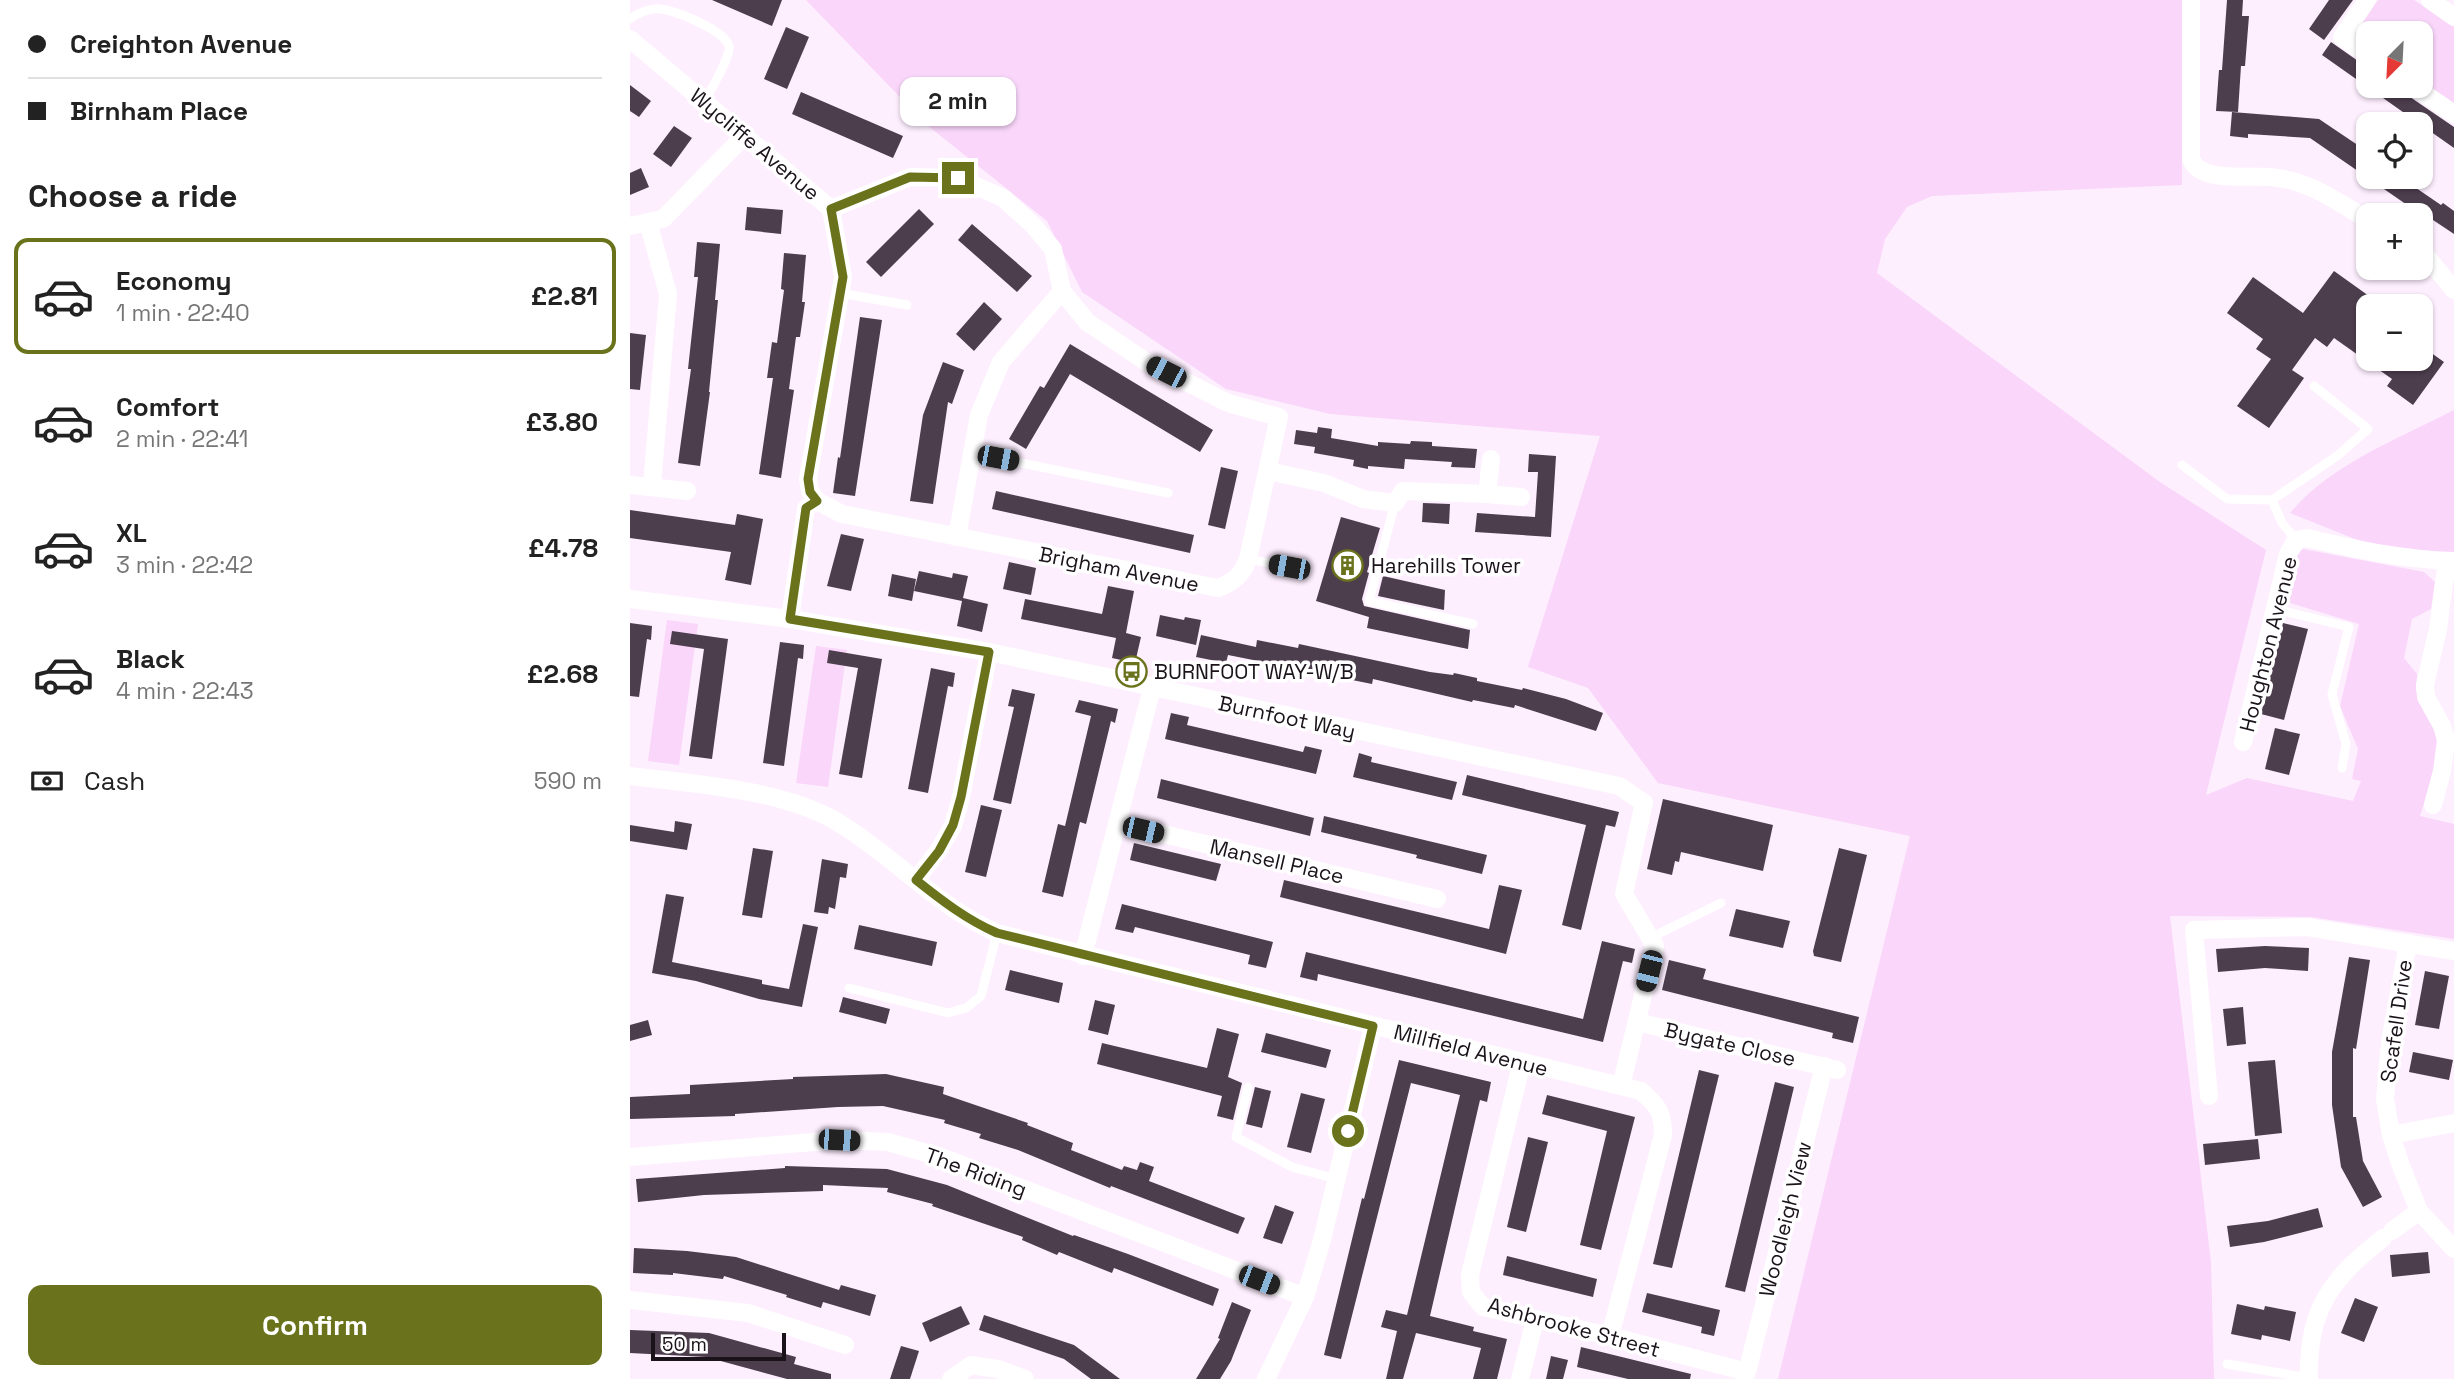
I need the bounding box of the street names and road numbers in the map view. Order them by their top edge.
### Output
street label: Wycliffe Avenue [685,82,825,206]
street label: Brigham Avenue [1037,540,1201,598]
street label: Houghton Avenue [2233,553,2303,735]
street label: Burnfoot Way [1216,689,1358,745]
street label: Mansell Place [1207,832,1347,890]
street label: Scafell Drive [2374,958,2418,1084]
street label: Bygate Close [1662,1016,1798,1072]
street label: Millfield Avenue [1391,1018,1551,1082]
street label: Woodleigh View [1753,1139,1817,1299]
street label: The Riding [921,1141,1031,1203]
street label: Ashbrooke Street [1485,1291,1663,1363]

